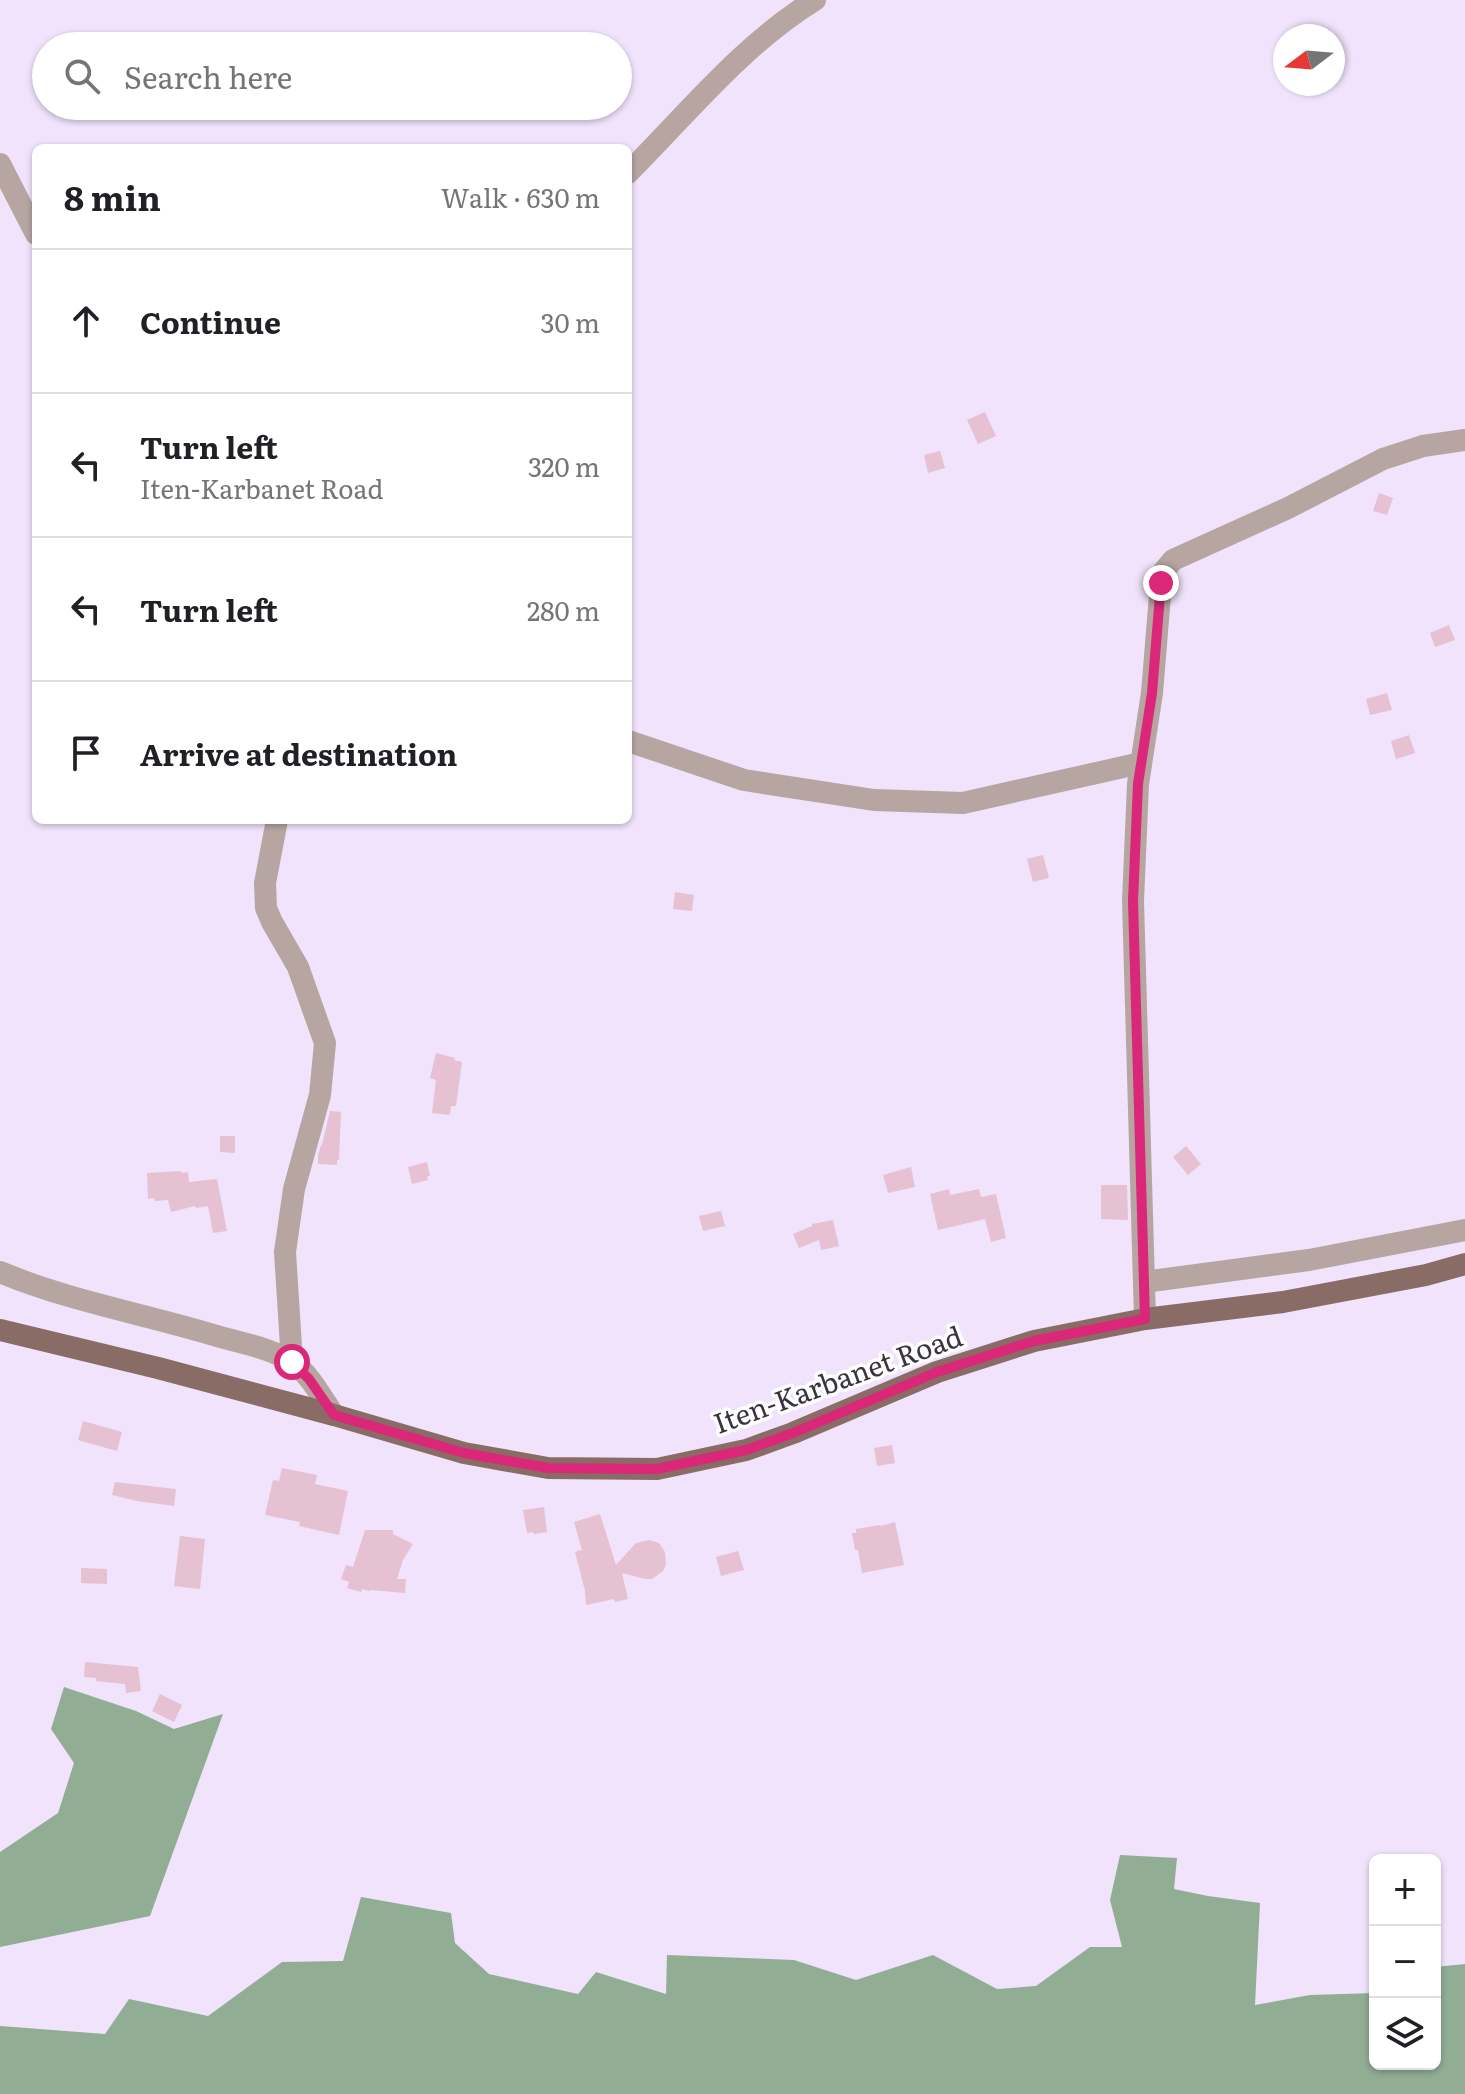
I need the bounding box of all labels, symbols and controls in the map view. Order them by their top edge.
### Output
north arrow [1273,24,1345,96]
search box [32,32,632,120]
icon: search [60,54,104,98]
text: Search here [124,54,292,98]
text: 8 min [64,171,161,221]
text: Walk · 630 m [441,177,600,216]
icon: ahead [64,299,108,343]
text: Continue [140,299,281,343]
text: 30 m [540,302,600,341]
text: Turn left [140,424,278,468]
icon: left [64,443,108,487]
text: 320 m [528,446,600,485]
text: Iten-Karbanet Road [140,468,383,507]
route end [1143,565,1179,601]
icon: left [64,587,108,631]
text: Turn left [140,587,278,631]
text: 280 m [527,590,600,629]
icon: arrive [64,731,108,775]
text: Arrive at destination [140,731,457,775]
street label: Iten-Karbanet Road [707,1314,968,1443]
route start [274,1344,310,1380]
map controls [1369,1854,1441,2070]
button: + [1369,1854,1441,1926]
button: − [1369,1926,1441,1998]
button: layers [1369,1998,1441,2070]

